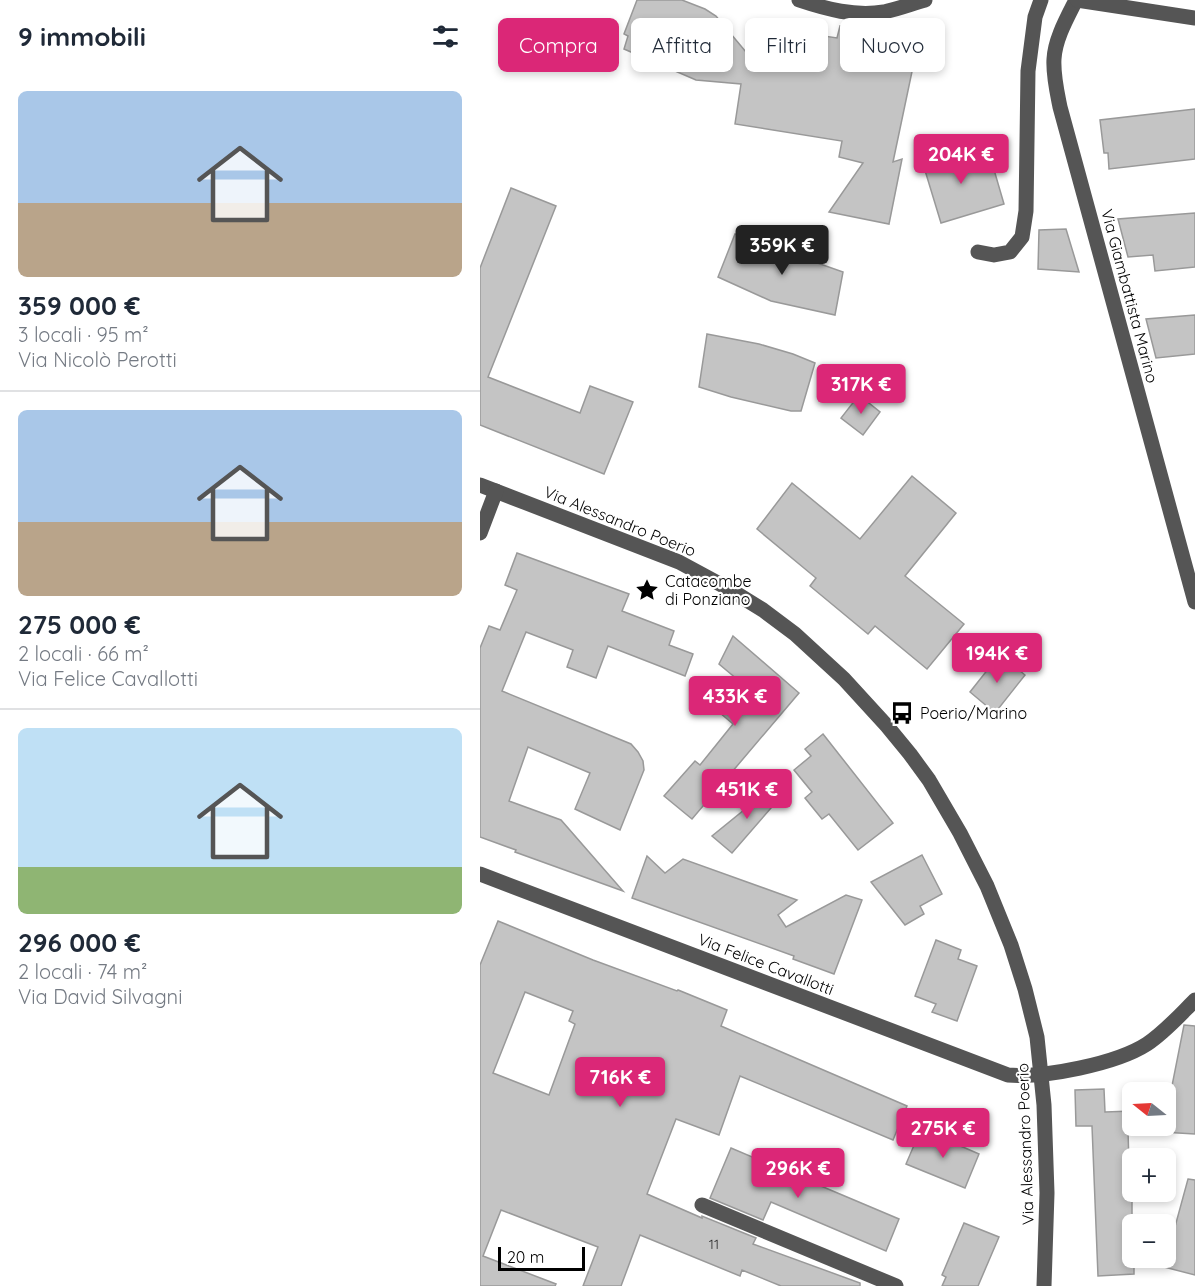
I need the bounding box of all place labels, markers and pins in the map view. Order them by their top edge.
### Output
pin: 204K € [912,134,1010,185]
pin: 359K € [733,225,831,276]
pin: 317K € [812,364,910,415]
place label: Catacombe di Ponziano [665,571,752,609]
place icon: Catacombe di Ponziano [634,577,660,603]
pin: 194K € [948,633,1046,684]
pin: 433K € [686,676,784,727]
bus stop icon: Poerio/Marino [889,700,915,726]
place label: Poerio/Marino [920,703,1027,723]
pin: 451K € [698,769,796,820]
pin: 716K € [571,1057,669,1108]
pin: 275K € [894,1108,992,1159]
pin: 296K € [749,1148,847,1199]

